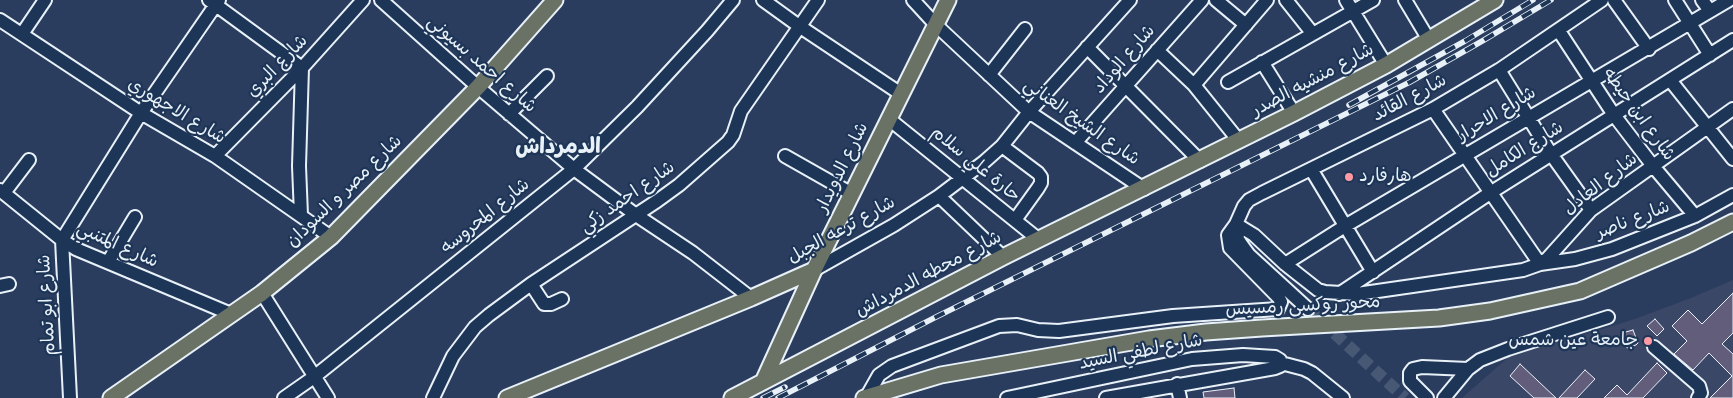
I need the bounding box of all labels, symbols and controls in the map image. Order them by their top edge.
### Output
street label: شارع احمد بسيوني [422,12,540,118]
street label: شارع الوداد [1089,21,1161,99]
street label: شارع البري [243,31,313,103]
street label: شارع منشيه الصدر [1248,40,1378,122]
street label: شارع ابن حيطه [1597,64,1679,166]
street label: شارع القائد [1369,70,1451,128]
street label: شارع الاجهوري [123,74,229,150]
street label: شارع الشيخ العناني [1019,75,1143,171]
street label: شارع الاحرار [1453,83,1541,147]
street label: شارع الكامل [1482,118,1568,182]
street label: شارع الدويدار [812,119,874,217]
street label: حارة علي سلام [926,122,1024,208]
street label: شارع مصر و السودان [283,131,407,253]
district label: الدمرداش [515,135,601,161]
street label: شارع العادل [1559,149,1643,221]
street label: شارع احمد زكي [576,157,680,239]
place label: هارفارد [1359,166,1412,188]
marker: هارفارد [1343,171,1355,183]
street label: شارع المحروسه [437,175,535,259]
street label: شارع ترعه الجبل [784,192,900,270]
street label: شارع ناصر [1593,197,1673,245]
street label: شارع المتنبي [73,218,161,274]
street label: شارع محطه الدمرداش [852,227,1006,323]
street label: شارع ابو تمام [35,254,61,356]
street label: محور روكسى رمسيس [1225,292,1381,322]
street label: شارع لطفي السيد [1078,330,1204,376]
place label: جامعة عين شمس [1509,330,1638,352]
marker: جامعة عين شمس [1642,335,1654,347]

